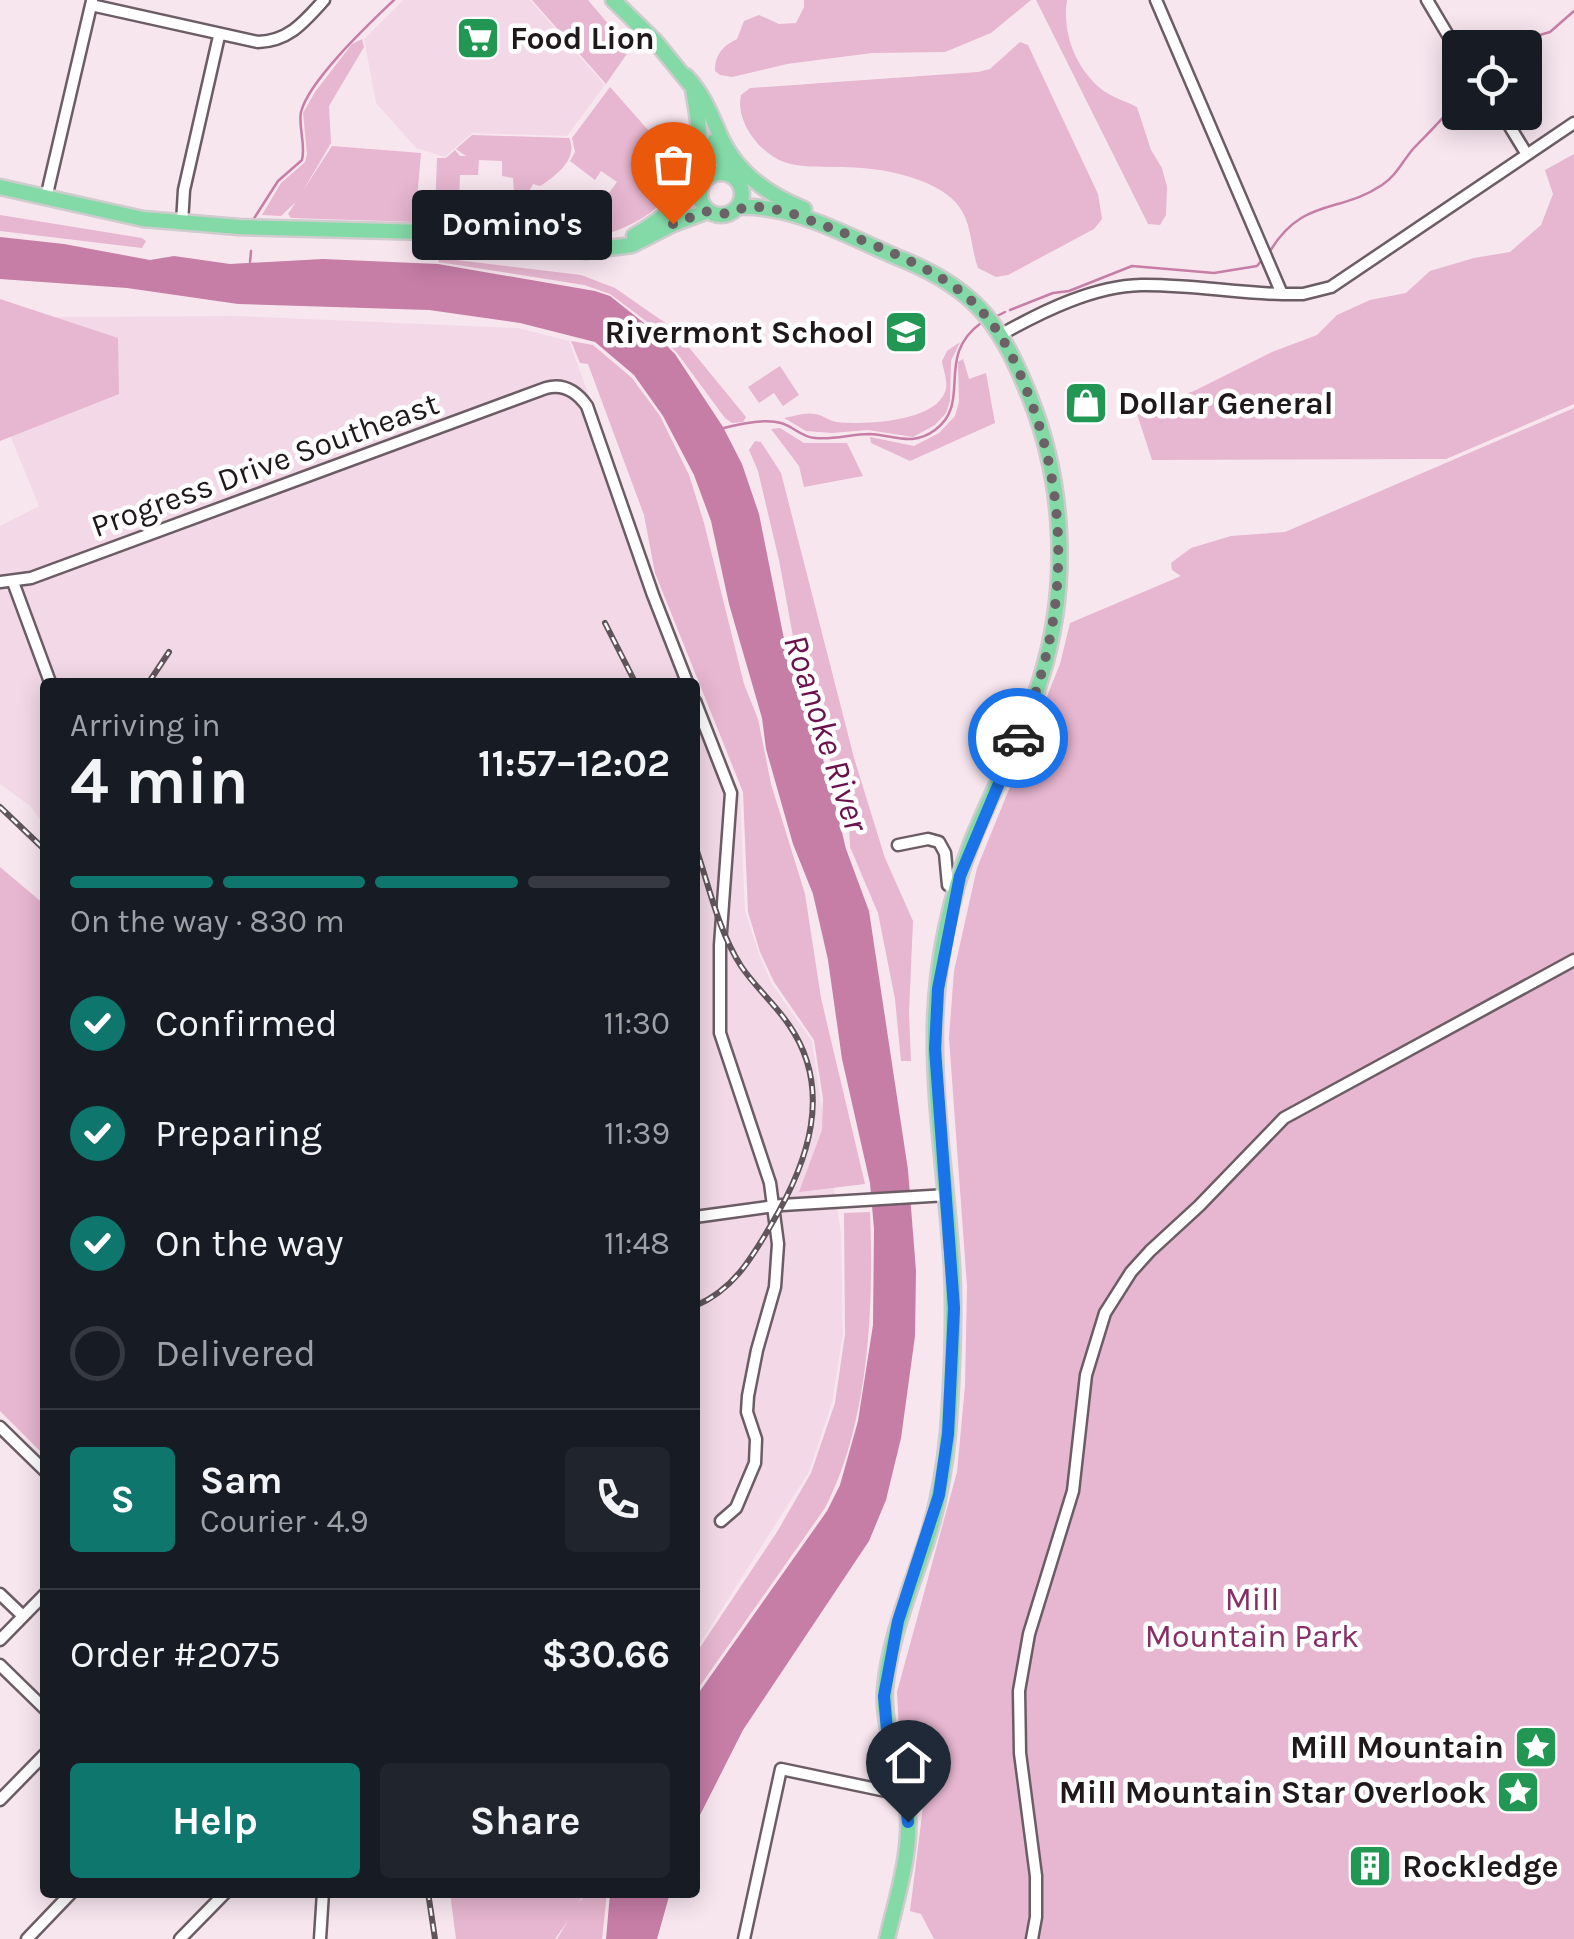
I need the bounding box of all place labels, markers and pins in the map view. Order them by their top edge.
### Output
supermarket icon: Food Lion [455,15,501,61]
place label: Food Lion [510,20,655,57]
pin [631,122,716,225]
callout: Domino's [413,189,613,259]
school or university icon: Rivermont School [883,309,929,355]
place label: Rivermont School [604,314,874,351]
shop icon: Dollar General [1063,380,1109,426]
place label: Dollar General [1118,385,1334,422]
pin [866,1720,951,1823]
place icon: Mill Mountain [1513,1724,1559,1770]
place label: Mill Mountain [1290,1729,1504,1766]
place icon: Mill Mountain Star Overlook [1495,1769,1541,1815]
place label: Mill Mountain Star Overlook [1059,1774,1486,1811]
building icon: Rockledge [1347,1843,1393,1889]
place label: Rockledge [1402,1848,1559,1885]

